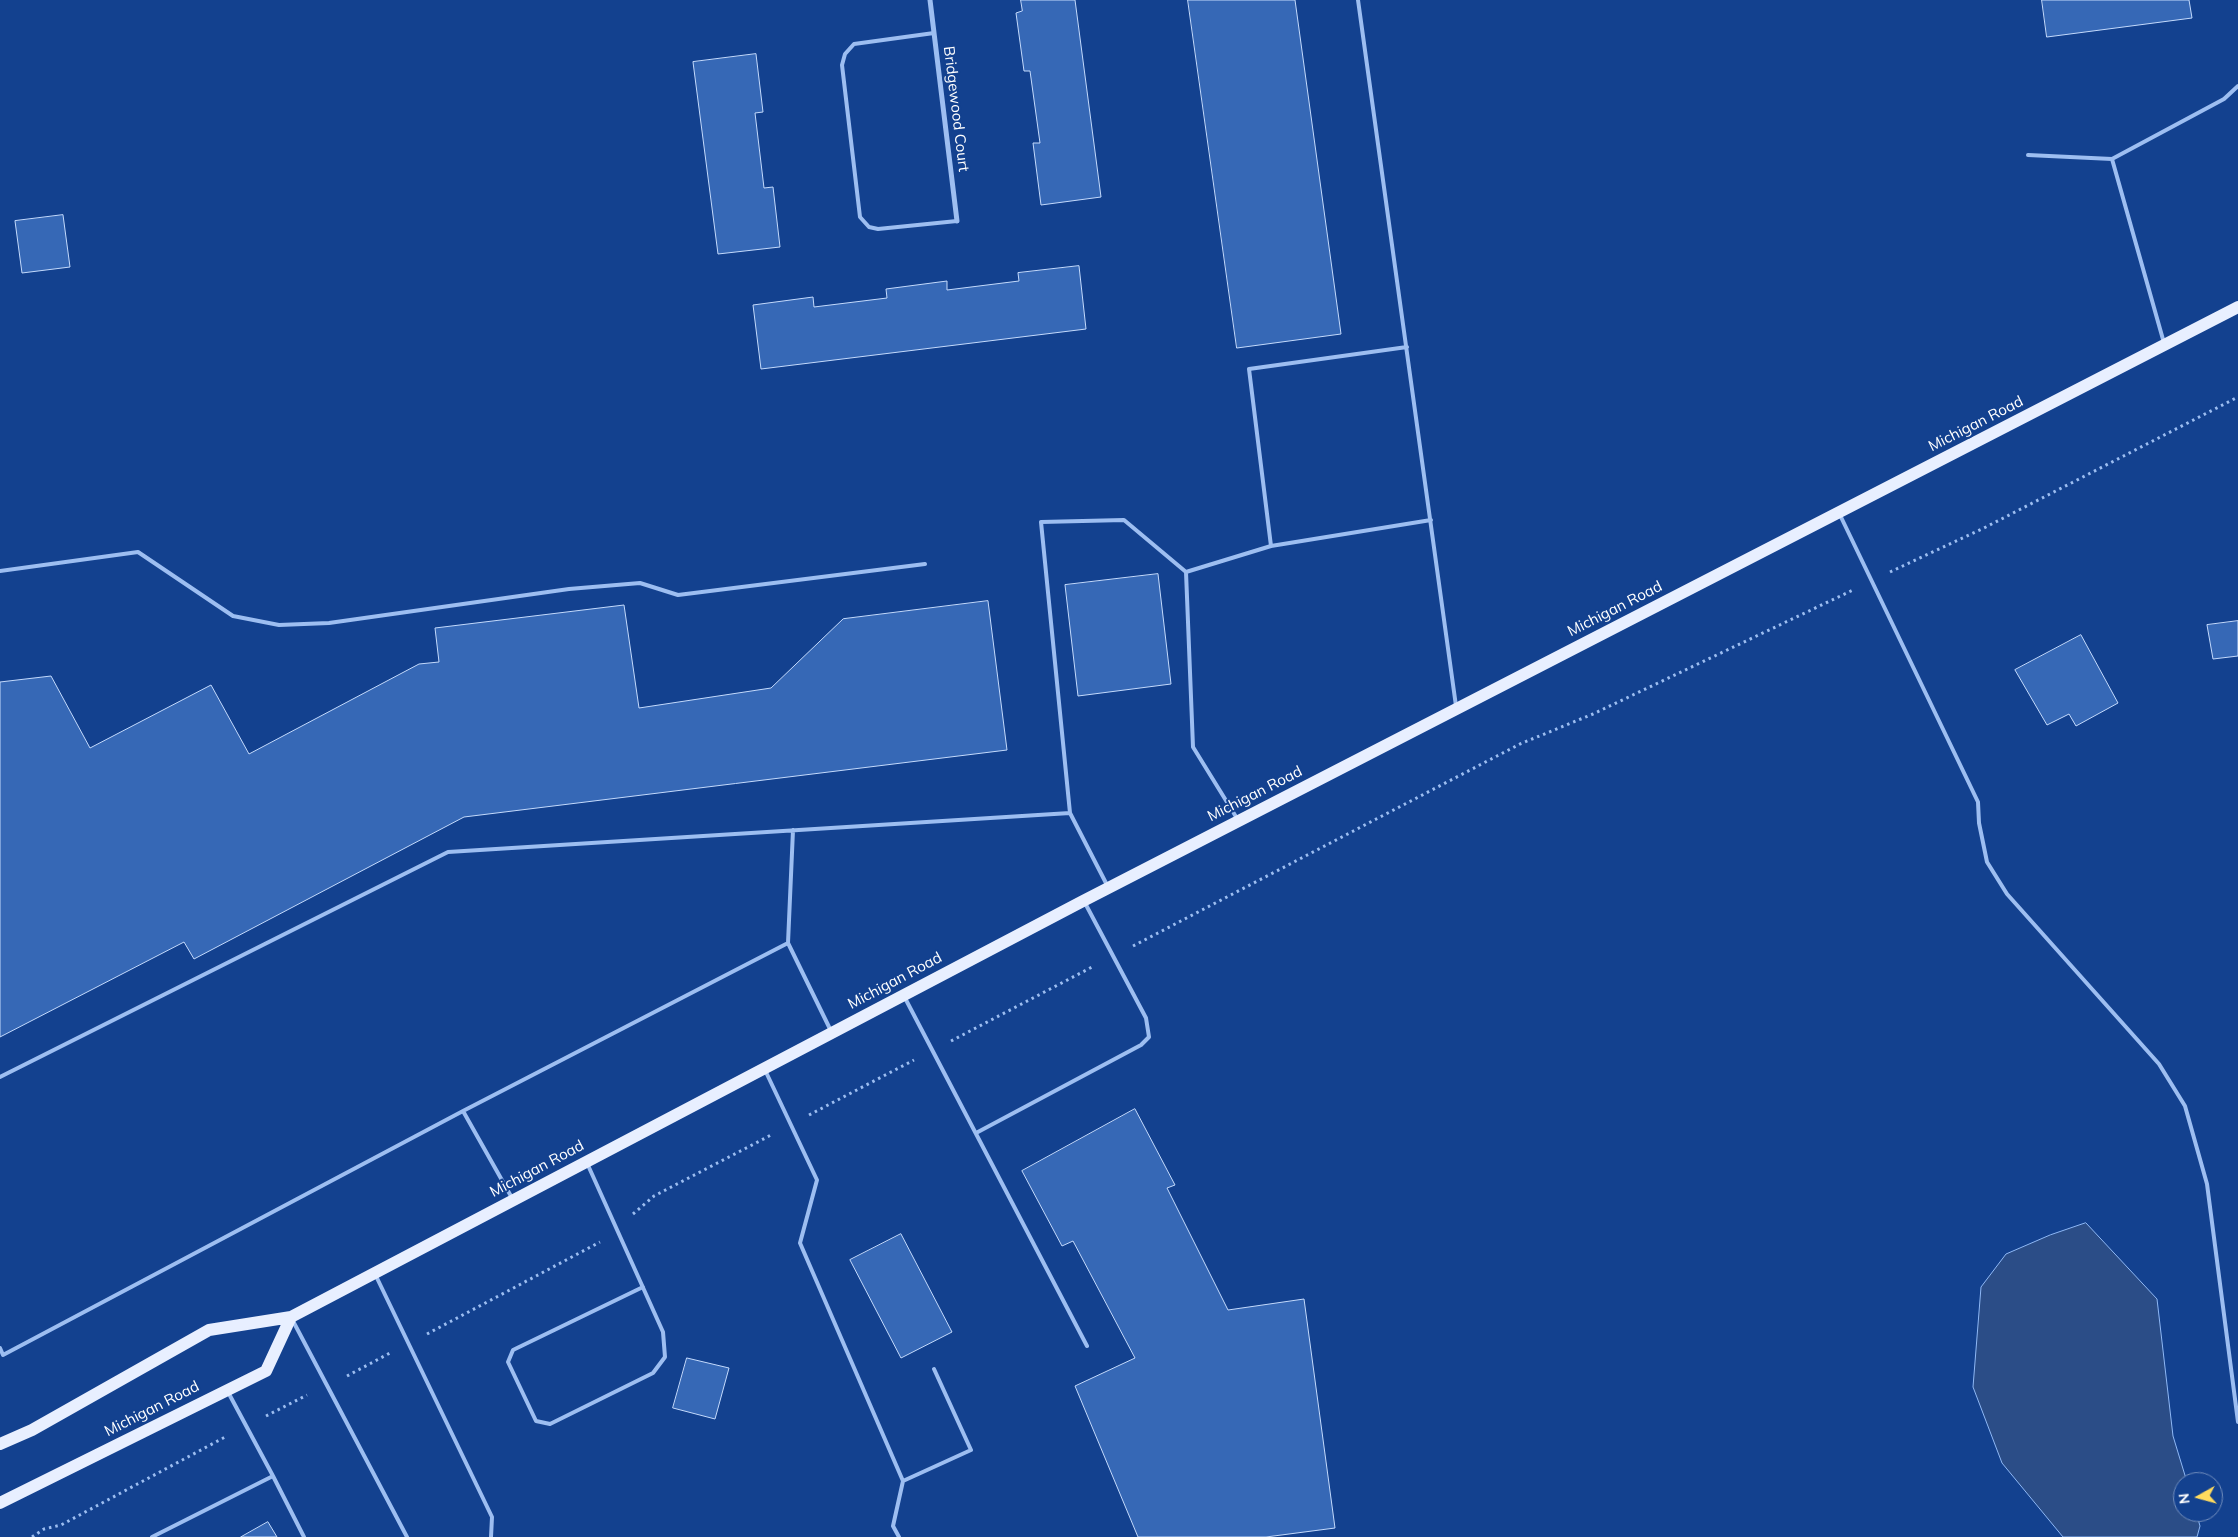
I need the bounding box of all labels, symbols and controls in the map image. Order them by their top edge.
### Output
street label: Bridgewood Court [939,45,973,173]
street label: Michigan Road [1926,392,2026,456]
street label: Michigan Road [1565,577,1665,641]
street label: Michigan Road [1205,762,1305,826]
street label: Michigan Road [845,949,945,1013]
street label: Michigan Road [487,1137,587,1201]
street label: Michigan Road [102,1377,202,1441]
north arrow [2173,1472,2223,1522]
text: N [2175,1492,2194,1505]

